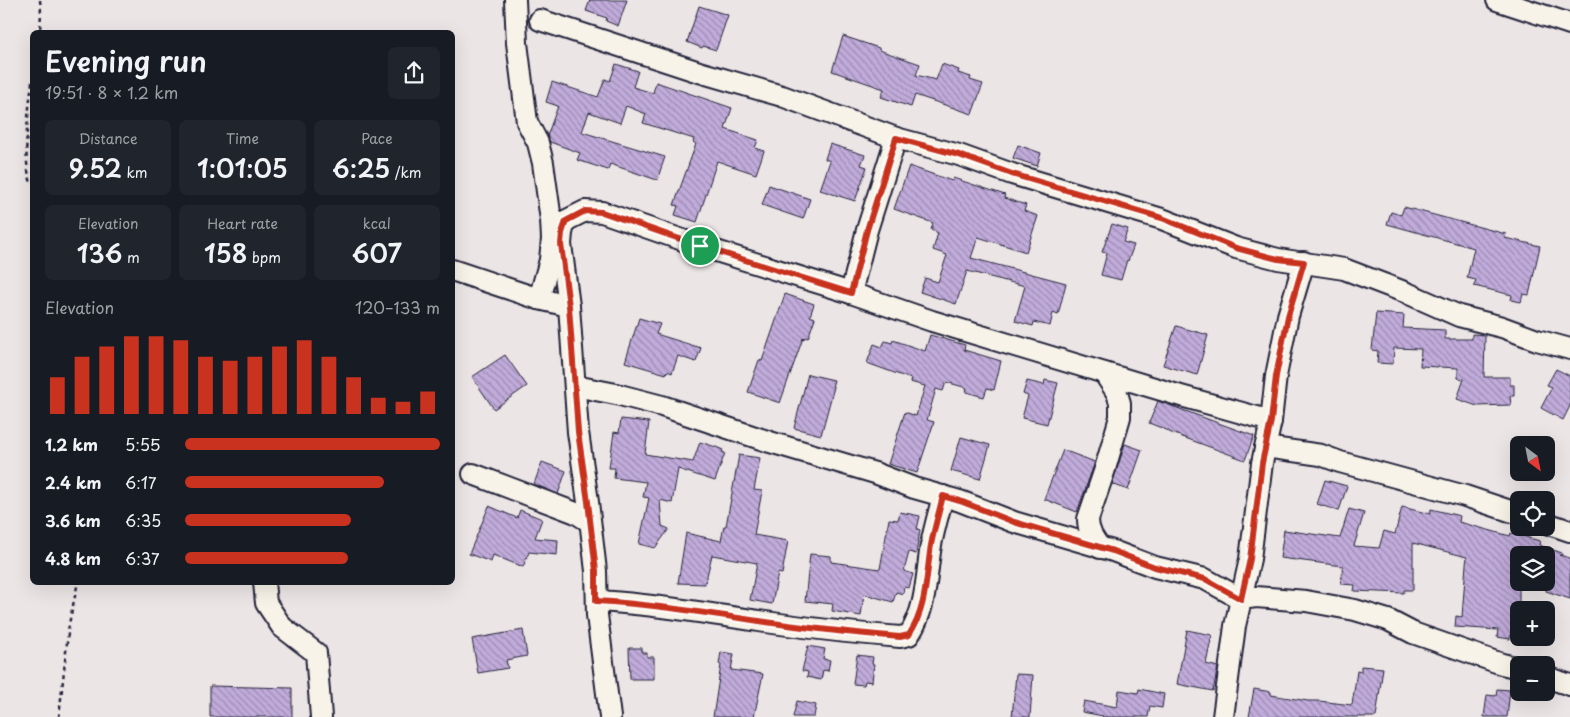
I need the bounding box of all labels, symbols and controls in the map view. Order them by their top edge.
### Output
text: Evening run [45,39,207,82]
button: share [388,47,440,99]
text: 19:51 · 8 × 1.2 km [45,80,178,104]
text: Distance [79,128,138,149]
text: Time [226,128,259,149]
text: Pace [361,128,393,149]
text: 9.52 [69,149,122,187]
text: 1:01:05 [197,149,288,187]
text: 6:25 [332,149,390,187]
text: km [122,162,148,183]
text: /km [390,162,422,183]
text: Elevation [78,213,138,234]
text: Heart rate [207,213,278,234]
text: kcal [363,213,391,234]
pin [679,225,721,267]
icon: arrive [686,232,714,260]
text: 136 [77,234,122,272]
text: 158 [204,234,247,272]
text: 607 [352,234,402,272]
text: m [122,247,140,268]
text: bpm [247,247,281,268]
text: Elevation [45,295,114,319]
text: 120–133 m [355,295,440,319]
text: 1.2 km [45,432,98,456]
text: 5:55 [125,432,160,456]
north arrow [1510,436,1555,481]
map controls [1510,436,1555,701]
text: 2.4 km [45,470,101,494]
text: 6:17 [125,470,157,494]
button: locate [1510,491,1555,536]
text: 3.6 km [45,508,101,532]
text: 6:35 [125,508,161,532]
text: 4.8 km [45,546,101,570]
text: 6:37 [125,546,160,570]
button: layers [1510,546,1555,591]
button: + [1510,601,1555,646]
button: − [1510,656,1555,701]

